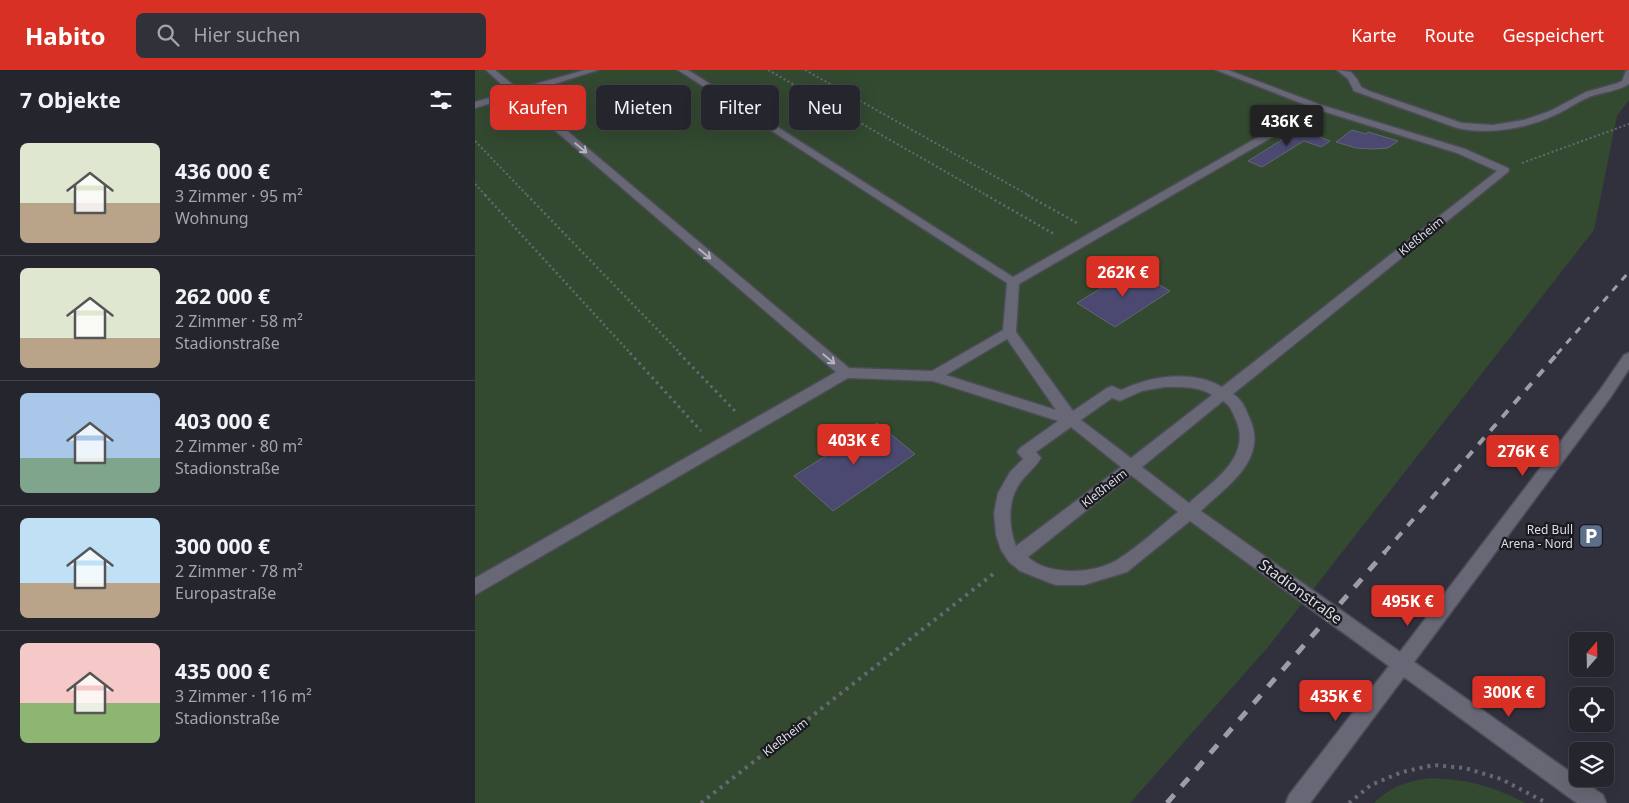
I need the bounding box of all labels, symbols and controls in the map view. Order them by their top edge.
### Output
search box [136,13,486,58]
text: Habito [25,19,106,52]
icon: search [154,21,182,49]
text: Hier suchen [194,22,300,48]
text: Karte [1351,23,1397,47]
text: Route [1425,23,1474,47]
text: Gespeichert [1502,23,1604,47]
chip: Kaufen [490,85,586,130]
chip: Mieten [596,85,691,130]
chip: Filter [701,85,779,130]
chip: Neu [789,85,860,130]
text: 7 Objekte [20,86,121,114]
icon: filters [427,86,455,114]
pin: 436K € [1246,104,1328,147]
text: 436K € [1261,110,1313,132]
one-way arrow [575,143,588,154]
text: 436 000 € [175,157,270,185]
icon: home [60,163,120,223]
text: 3 Zimmer · 95 m² [175,185,303,207]
text: Wohnung [175,207,249,229]
street label: Kleßheim [1395,213,1447,259]
one-way arrow [698,248,711,259]
pin: 262K € [1082,256,1164,298]
text: 262K € [1097,261,1149,283]
text: 262 000 € [175,282,270,310]
icon: home [60,288,120,348]
text: 2 Zimmer · 58 m² [175,310,303,332]
text: Stadionstraße [175,332,280,354]
one-way arrow [822,353,835,365]
text: 403 000 € [175,407,270,435]
icon: home [60,413,120,473]
pin: 403K € [813,424,895,466]
text: 403K € [828,429,880,451]
pin: 276K € [1482,434,1564,477]
text: 2 Zimmer · 80 m² [175,435,303,457]
text: 276K € [1497,440,1549,462]
text: Stadionstraße [175,457,280,479]
street label: Kleßheim [1078,465,1130,511]
place label: Red Bull Arena - Nord [1501,521,1573,552]
parking icon: Red Bull Arena - Nord [1578,523,1604,549]
text: 300 000 € [175,532,270,560]
icon: home [60,538,120,598]
street label: Stadionstraße [1255,554,1347,628]
text: 2 Zimmer · 78 m² [175,560,303,582]
text: Europastraße [175,582,276,604]
pin: 495K € [1367,584,1449,627]
text: 495K € [1382,590,1434,612]
north arrow [1569,632,1614,678]
map controls [1569,632,1614,787]
text: 435 000 € [175,657,270,685]
icon: home [60,663,120,723]
pin: 300K € [1468,676,1550,718]
pin: 435K € [1295,680,1377,722]
text: 300K € [1483,681,1535,703]
text: 3 Zimmer · 116 m² [175,685,312,707]
text: 435K € [1310,685,1362,707]
button: locate [1569,687,1614,732]
text: Stadionstraße [175,707,280,729]
street label: Kleßheim [759,714,811,760]
button: layers [1569,742,1614,787]

